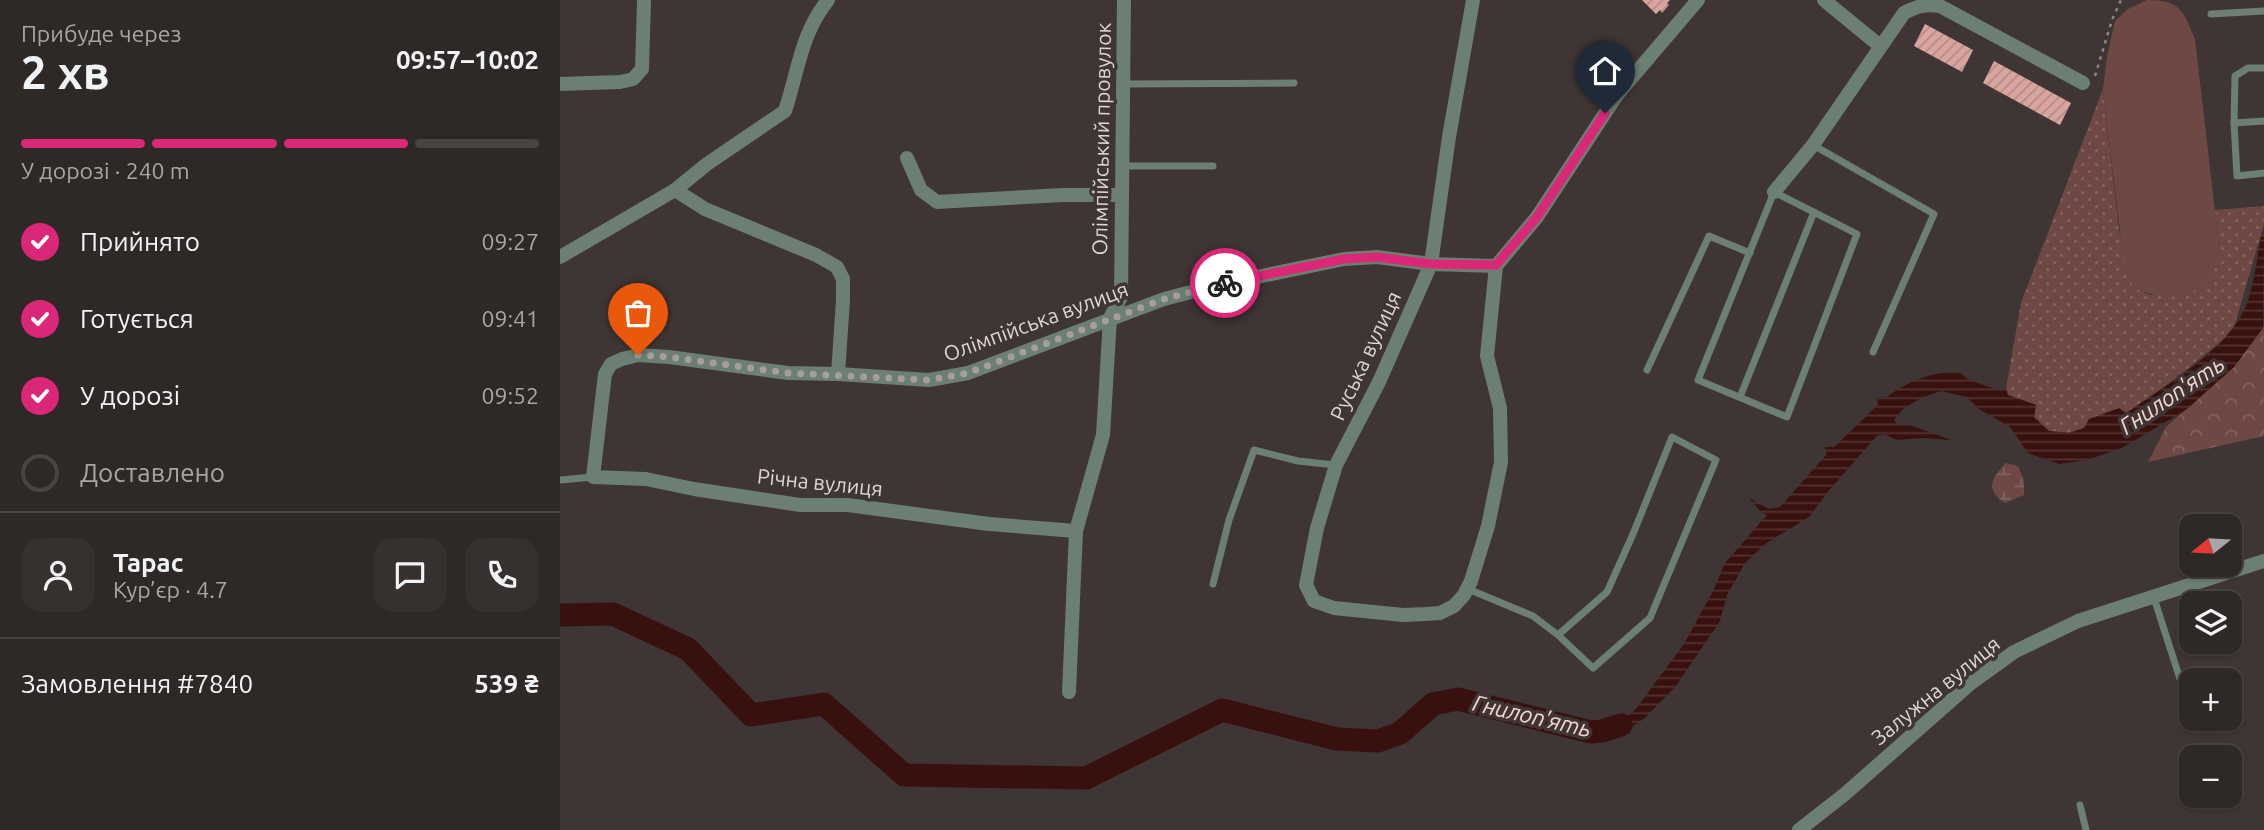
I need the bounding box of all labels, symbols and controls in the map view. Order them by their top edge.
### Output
text: Прибуде через [21,21,182,46]
street label: Олімпійський провулок [1087,22,1115,256]
pin [1575,41,1635,113]
text: 09:57–10:02 [396,45,539,74]
text: 2 хв [21,46,110,98]
icon: home [1586,52,1624,90]
text: У дорозі · 240 m [21,158,190,183]
icon: check [21,223,59,261]
text: Прийнято [80,227,200,256]
text: 09:27 [481,229,539,254]
courier [1190,248,1260,318]
icon: bike [1206,264,1244,302]
street label: Олімпійська вулиця [940,276,1131,366]
pin [608,283,668,355]
street label: Руська вулиця [1325,287,1405,424]
icon: bag [619,294,657,332]
icon: check [21,300,59,338]
text: Готується [80,304,194,333]
text: 09:41 [481,306,539,331]
water label: Гнилоп'ять [2115,350,2229,439]
icon: check [21,377,59,415]
text: У дорозі [80,381,180,410]
text: 09:52 [481,383,539,408]
text: Доставлено [80,458,225,487]
street label: Річна вулиця [756,463,884,501]
north arrow [2179,514,2242,578]
map controls [2179,514,2242,808]
button: person [21,538,95,612]
button: chat [373,538,447,612]
button: phone [465,538,539,612]
text: Тарас [113,548,183,577]
text: Кур’єр · 4.7 [113,577,228,602]
button: layers [2179,591,2242,654]
street label: Залужна вулиця [1866,631,2004,749]
button: + [2179,668,2242,731]
text: Замовлення #7840 [21,669,253,698]
text: 539 ₴ [474,669,539,698]
water label: Гнилоп'ять [1470,690,1594,741]
button: − [2179,745,2242,808]

